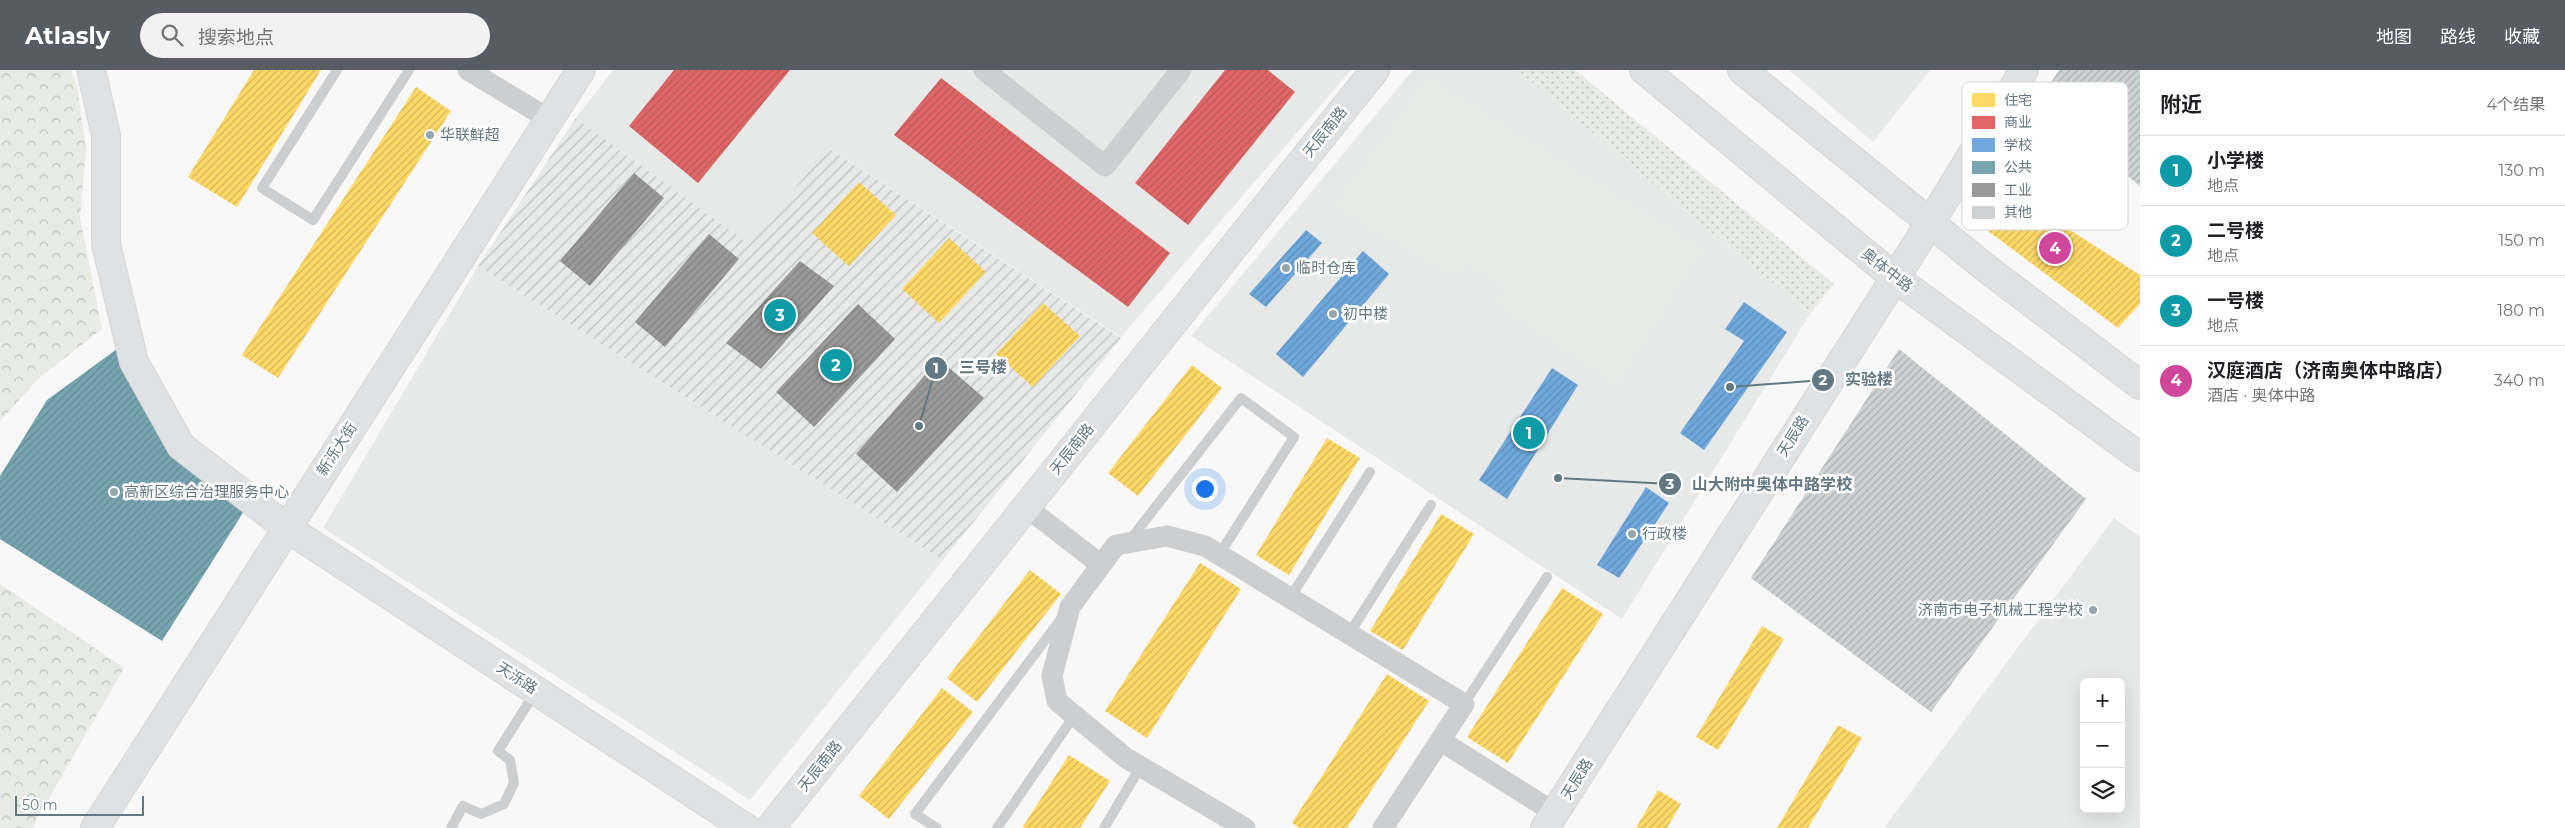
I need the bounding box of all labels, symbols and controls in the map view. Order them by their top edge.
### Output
search box [140,13,490,58]
text: Atlasly [25,21,110,50]
icon: search [158,21,186,49]
text: 搜索地点 [198,26,274,49]
text: 地图 [2376,26,2412,48]
text: 路线 [2440,26,2476,48]
text: 收藏 [2504,26,2540,48]
legend [1962,82,2128,230]
text: 住宅 [2004,91,2032,109]
text: 附近 [2160,92,2202,117]
text: 4个结果 [2486,95,2545,114]
street label: 天辰南路 [1298,102,1351,161]
text: 商业 [2004,113,2032,131]
place label: 华联鲜超 [440,125,500,144]
marker: 华联鲜超 [424,129,436,141]
text: 学校 [2004,136,2032,154]
text: 小学楼 [2207,149,2264,172]
text: 公共 [2004,158,2032,176]
text: 1 [2173,161,2179,180]
text: 130 m [2498,161,2545,180]
text: 地点 [2207,176,2239,195]
text: 工业 [2004,181,2032,199]
text: 其他 [2004,203,2032,221]
text: 二号楼 [2207,219,2264,242]
pin: 4 [2039,229,2071,267]
text: 2 [2171,231,2181,250]
text: 150 m [2498,231,2545,250]
street label: 奥体中路 [1858,244,1917,296]
text: 地点 [2207,246,2239,265]
place label: 临时仓库 [1296,258,1356,277]
marker: 临时仓库 [1280,262,1292,274]
text: 一号楼 [2207,289,2264,312]
pin: 3 [764,296,796,334]
text: 3 [2171,301,2181,320]
text: 180 m [2497,301,2545,320]
place label: 初中楼 [1343,304,1388,323]
marker: 初中楼 [1327,308,1339,320]
text: 地点 [2207,316,2239,335]
pin: 2 [820,346,852,384]
callout: 三号楼 [924,352,1017,383]
text: 1 [933,358,939,377]
text: 三号楼 [959,358,1007,377]
text: 汉庭酒店（济南奥体中路店） [2207,359,2454,382]
callout: 实验楼 [1810,364,1903,395]
text: 2 [1819,370,1828,389]
text: 实验楼 [1845,370,1893,389]
text: 4 [2170,371,2182,390]
text: 340 m [2494,371,2545,390]
text: 酒店 · 奥体中路 [2207,386,2315,405]
street label: 天辰路 [1773,412,1813,460]
pin: 1 [1513,414,1545,452]
street label: 新泺大街 [312,418,361,479]
street label: 天辰南路 [1045,419,1098,478]
callout: 山大附中奥体中路学校 [1657,469,1862,500]
text: 3 [1665,474,1675,493]
text: 山大附中奥体中路学校 [1692,475,1853,494]
your location [1192,476,1218,502]
place label: 高新区综合治理服务中心 [124,482,289,501]
marker: 高新区综合治理服务中心 [108,486,120,498]
place label: 行政楼 [1642,524,1687,543]
marker: 行政楼 [1626,528,1638,540]
place label: 济南市电子机械工程学校 [1918,600,2083,619]
marker: 济南市电子机械工程学校 [2087,604,2099,616]
street label: 天泺路 [493,657,541,698]
map controls [2080,678,2125,813]
button: + [2080,678,2125,723]
button: − [2080,723,2125,768]
street label: 天辰南路 [793,736,846,795]
street label: 天辰路 [1557,755,1597,803]
button: layers [2080,768,2125,813]
scale bar [15,793,144,816]
text: 50 m [22,796,58,814]

